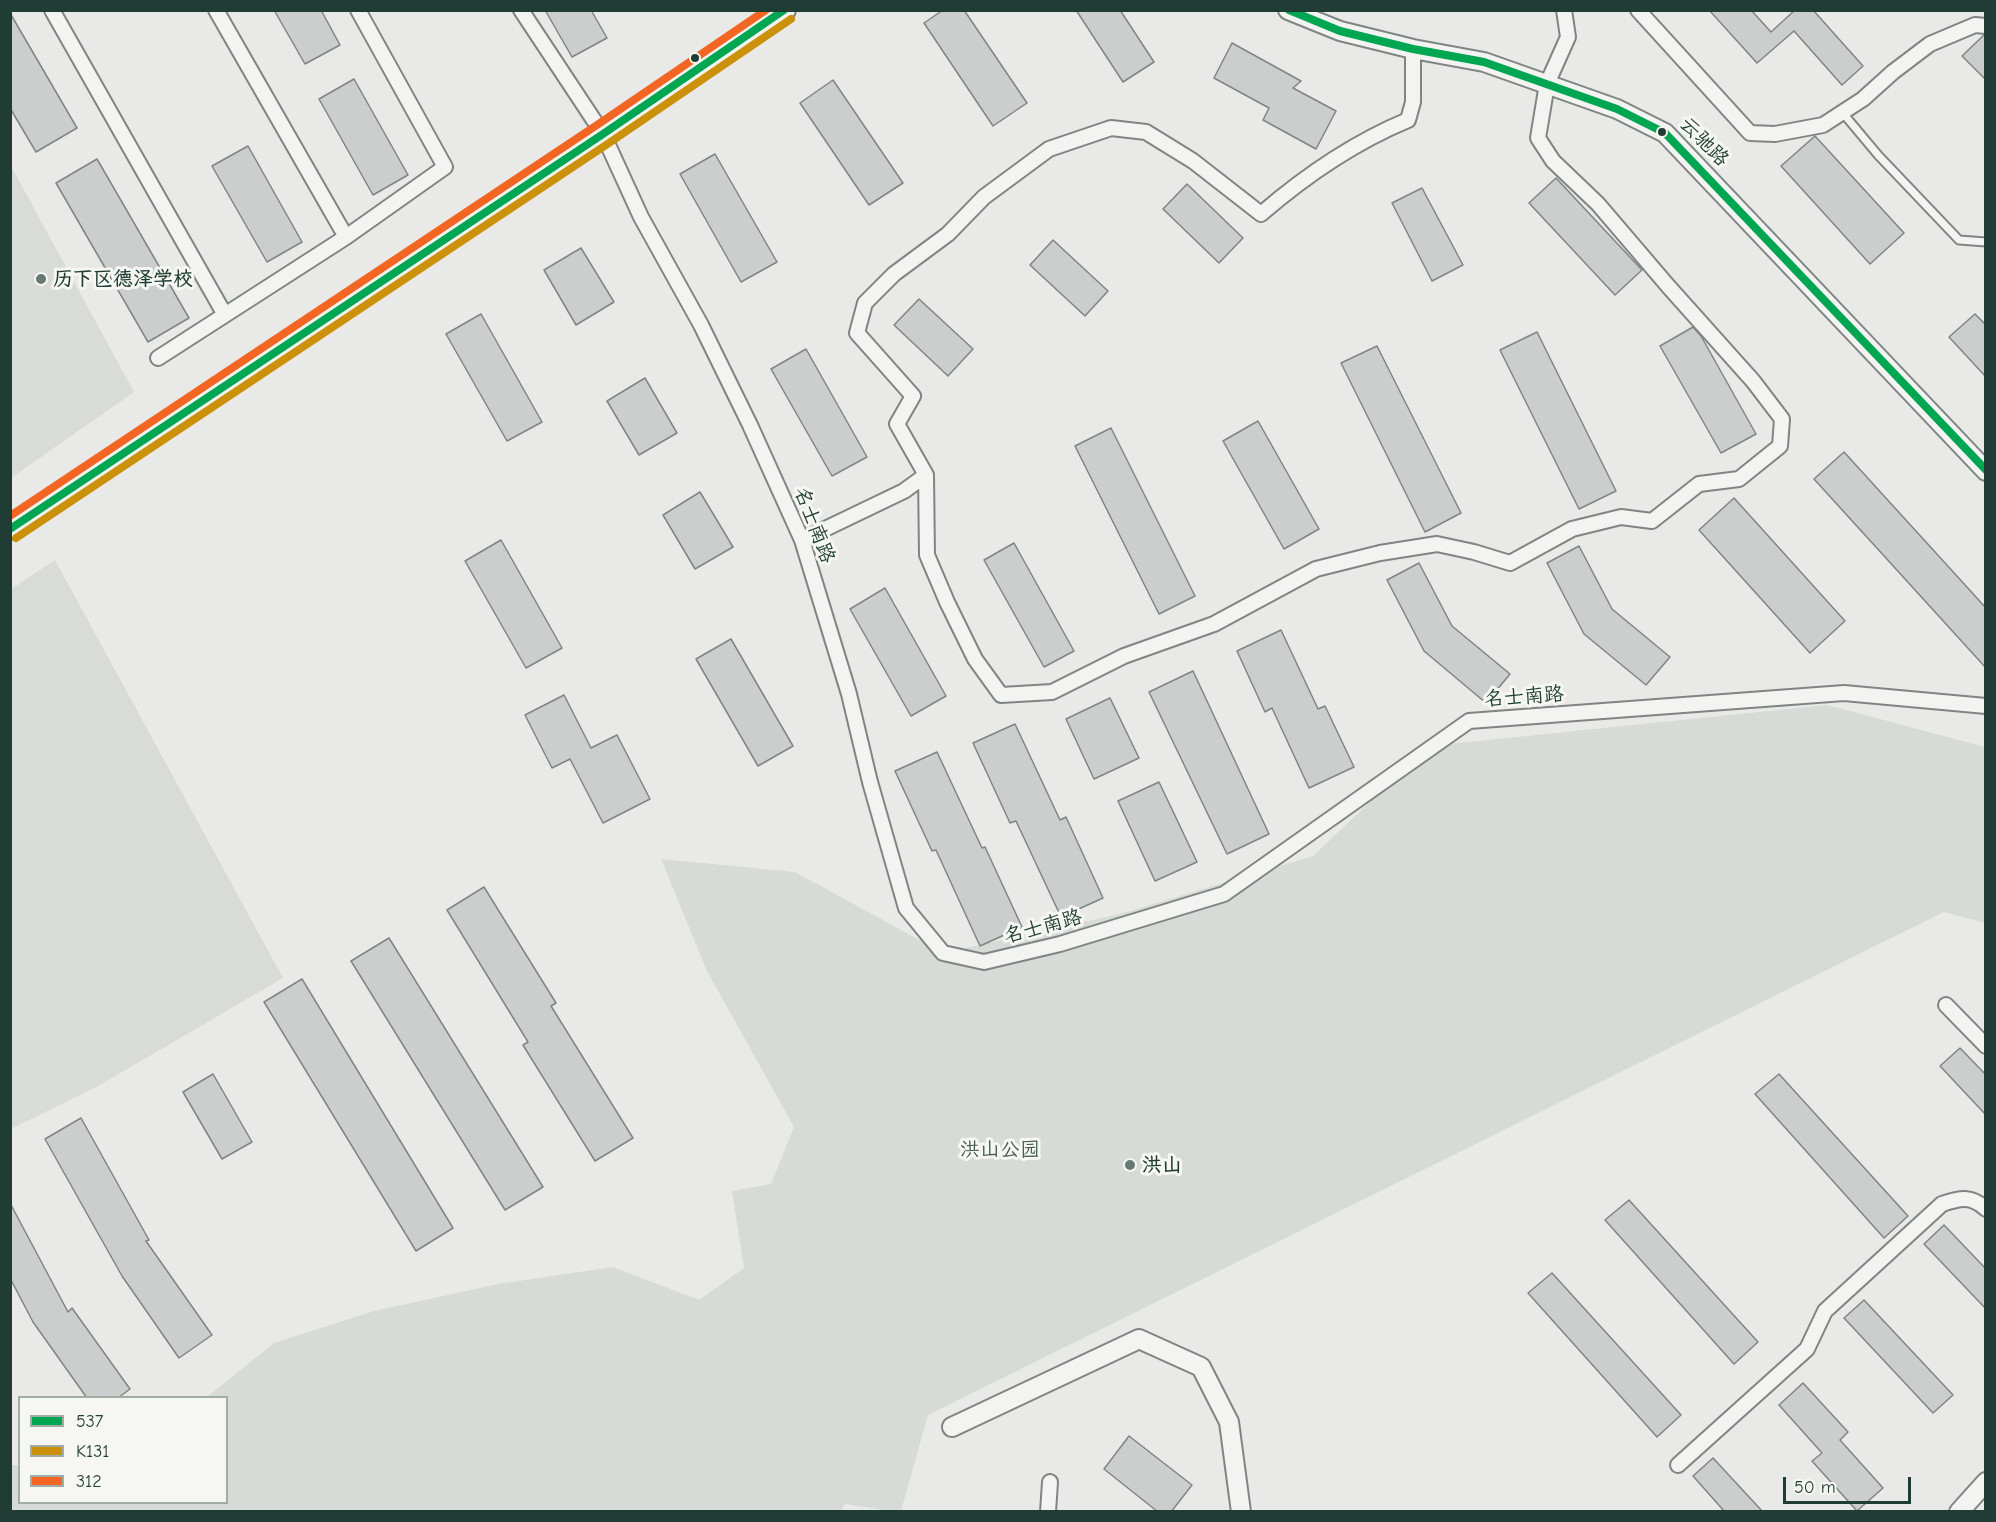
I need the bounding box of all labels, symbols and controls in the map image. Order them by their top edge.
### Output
unlabelled marker [689,52,701,64]
street label: 云驰路 [1674,112,1734,172]
unlabelled marker [1656,126,1668,138]
place label: 历下区德泽学校 [53,267,193,291]
marker: 历下区德泽学校 [34,272,48,286]
street label: 名士南路 [788,483,840,567]
street label: 名士南路 [1483,682,1565,712]
street label: 名士南路 [1001,905,1085,949]
park label: 洪山公园 [960,1138,1040,1162]
place label: 洪山 [1142,1153,1182,1177]
marker: 洪山 [1123,1158,1137,1172]
legend [18,1396,228,1504]
text: 537 [76,1411,103,1432]
text: K131 [76,1441,109,1462]
scale bar [1786,1465,1914,1503]
text: 312 [76,1471,102,1492]
text: 50 m [1794,1477,1836,1498]

